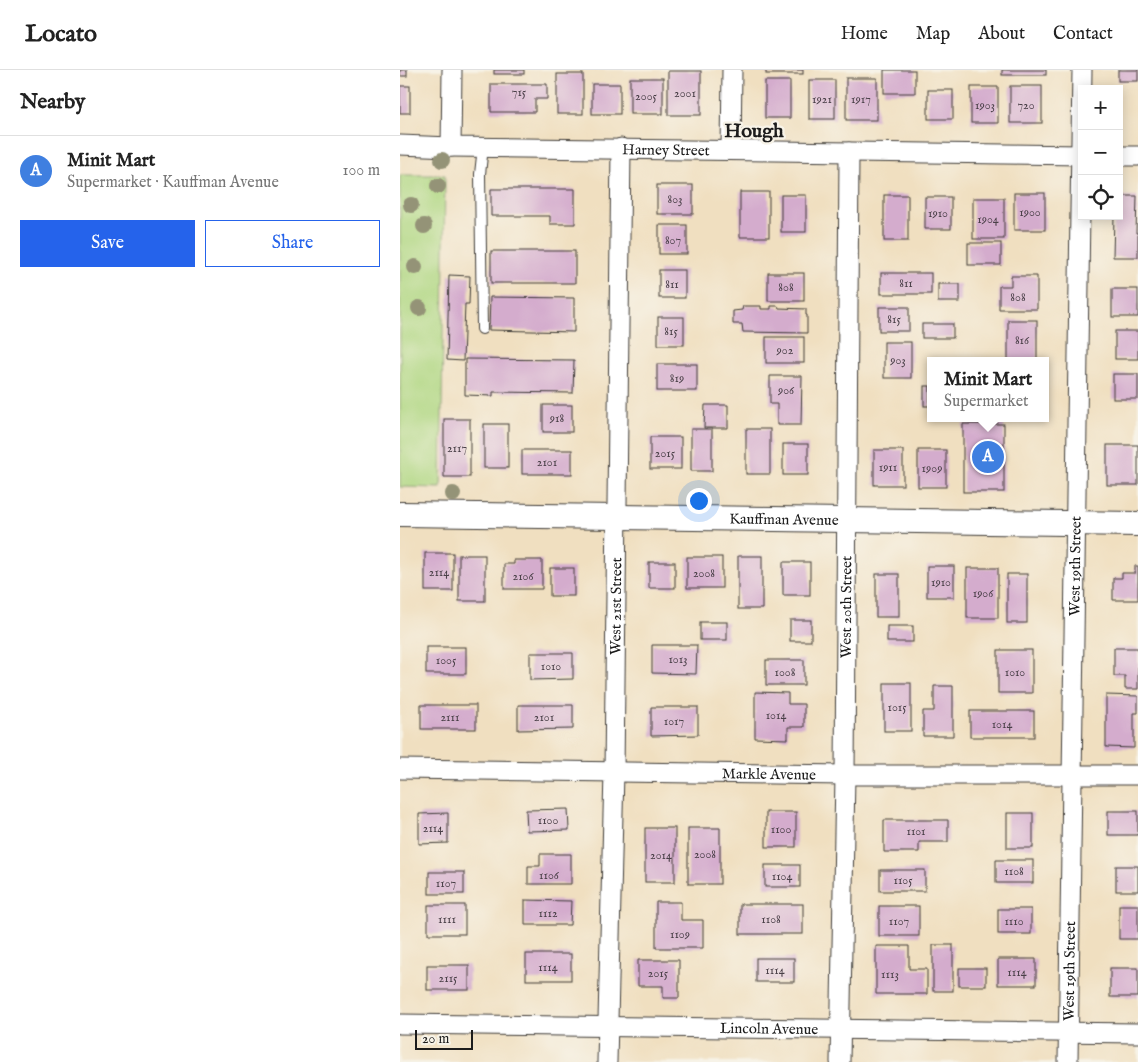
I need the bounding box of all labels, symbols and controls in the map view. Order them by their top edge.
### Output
text: Locato [25,19,97,50]
text: Home [841,23,888,46]
text: Map [916,23,950,46]
text: About [978,23,1025,46]
text: Contact [1053,23,1113,46]
house number: 715 [512,85,527,100]
map controls [1078,85,1123,220]
button: + [1078,85,1123,130]
house number: 2001 [674,86,696,101]
text: Nearby [20,89,85,116]
house number: 2005 [635,89,658,104]
house number: 1921 [812,92,832,107]
house number: 1917 [851,92,871,107]
house number: 1903 [975,98,995,113]
house number: 720 [1017,98,1035,113]
district label: Hough [724,119,784,144]
button: − [1078,130,1123,175]
street label: Harney Street [622,140,710,160]
text: Minit Mart [67,149,155,173]
text: A [31,161,41,181]
text: 100 m [343,161,380,181]
text: Supermarket · Kauffman Avenue [67,173,279,193]
button: locate [1078,175,1123,220]
house number: 803 [667,192,683,207]
house number: 1900 [1019,205,1041,220]
house number: 1910 [928,206,948,221]
house number: 1904 [977,212,999,227]
button: Save [20,220,195,267]
button: Share [205,220,380,267]
house number: 807 [665,233,681,248]
house number: 811 [899,276,913,291]
house number: 811 [665,277,679,292]
house number: 808 [778,280,794,295]
house number: 808 [1010,290,1026,305]
house number: 815 [887,312,901,327]
house number: 815 [664,324,678,339]
house number: 816 [1015,333,1030,348]
house number: 902 [776,343,794,358]
house number: 903 [889,353,906,368]
popup [927,357,1049,422]
text: Minit Mart [944,368,1032,392]
house number: 819 [670,371,684,386]
house number: 906 [777,383,795,398]
text: Supermarket [944,392,1029,412]
house number: 918 [549,411,564,426]
pin: A [972,438,1004,476]
house number: 2117 [447,441,467,456]
house number: 2015 [655,446,676,461]
house number: 2101 [537,455,557,470]
house number: 1911 [879,460,897,475]
house number: 1909 [922,461,942,476]
your location [686,488,712,514]
street label: Kauffman Avenue [729,509,839,530]
street label: West 19th Street [1065,516,1086,616]
street label: West 20th Street [837,556,856,658]
street label: West 21st Street [606,557,626,655]
house number: 2114 [429,565,449,580]
house number: 2008 [693,566,715,581]
house number: 2106 [513,569,534,584]
house number: 1910 [931,575,951,590]
house number: 1906 [973,586,994,601]
house number: 1013 [668,652,688,667]
house number: 1005 [436,653,457,668]
house number: 1010 [541,659,561,674]
house number: 1008 [775,665,796,680]
house number: 1010 [1005,665,1025,680]
house number: 1015 [887,700,907,715]
house number: 1014 [766,708,786,723]
house number: 2111 [440,710,460,725]
house number: 2101 [534,710,554,725]
house number: 1017 [664,714,684,729]
house number: 1014 [992,717,1012,732]
street label: Markle Avenue [722,764,816,785]
house number: 1100 [538,813,558,828]
house number: 2114 [423,821,443,836]
house number: 1100 [771,822,791,837]
house number: 1101 [906,824,926,839]
house number: 2008 [694,847,716,862]
house number: 2014 [650,848,672,863]
house number: 1108 [1004,864,1024,879]
house number: 1106 [539,868,560,883]
house number: 1104 [772,869,792,884]
house number: 1105 [893,873,913,888]
house number: 1107 [436,876,456,891]
house number: 1112 [538,906,558,921]
house number: 1111 [438,912,456,927]
house number: 1108 [761,912,781,927]
house number: 1107 [889,914,909,929]
house number: 1110 [1004,914,1024,929]
street label: West 19th Street [1060,921,1080,1021]
house number: 1109 [670,927,690,942]
house number: 1114 [538,960,558,975]
house number: 1114 [765,963,785,978]
house number: 1114 [1007,965,1027,980]
house number: 2015 [648,966,669,981]
house number: 1113 [881,967,899,982]
house number: 2115 [439,971,458,986]
street label: Lincoln Avenue [720,1019,818,1039]
scale bar [415,1027,472,1050]
text: 20 m [422,1030,449,1048]

